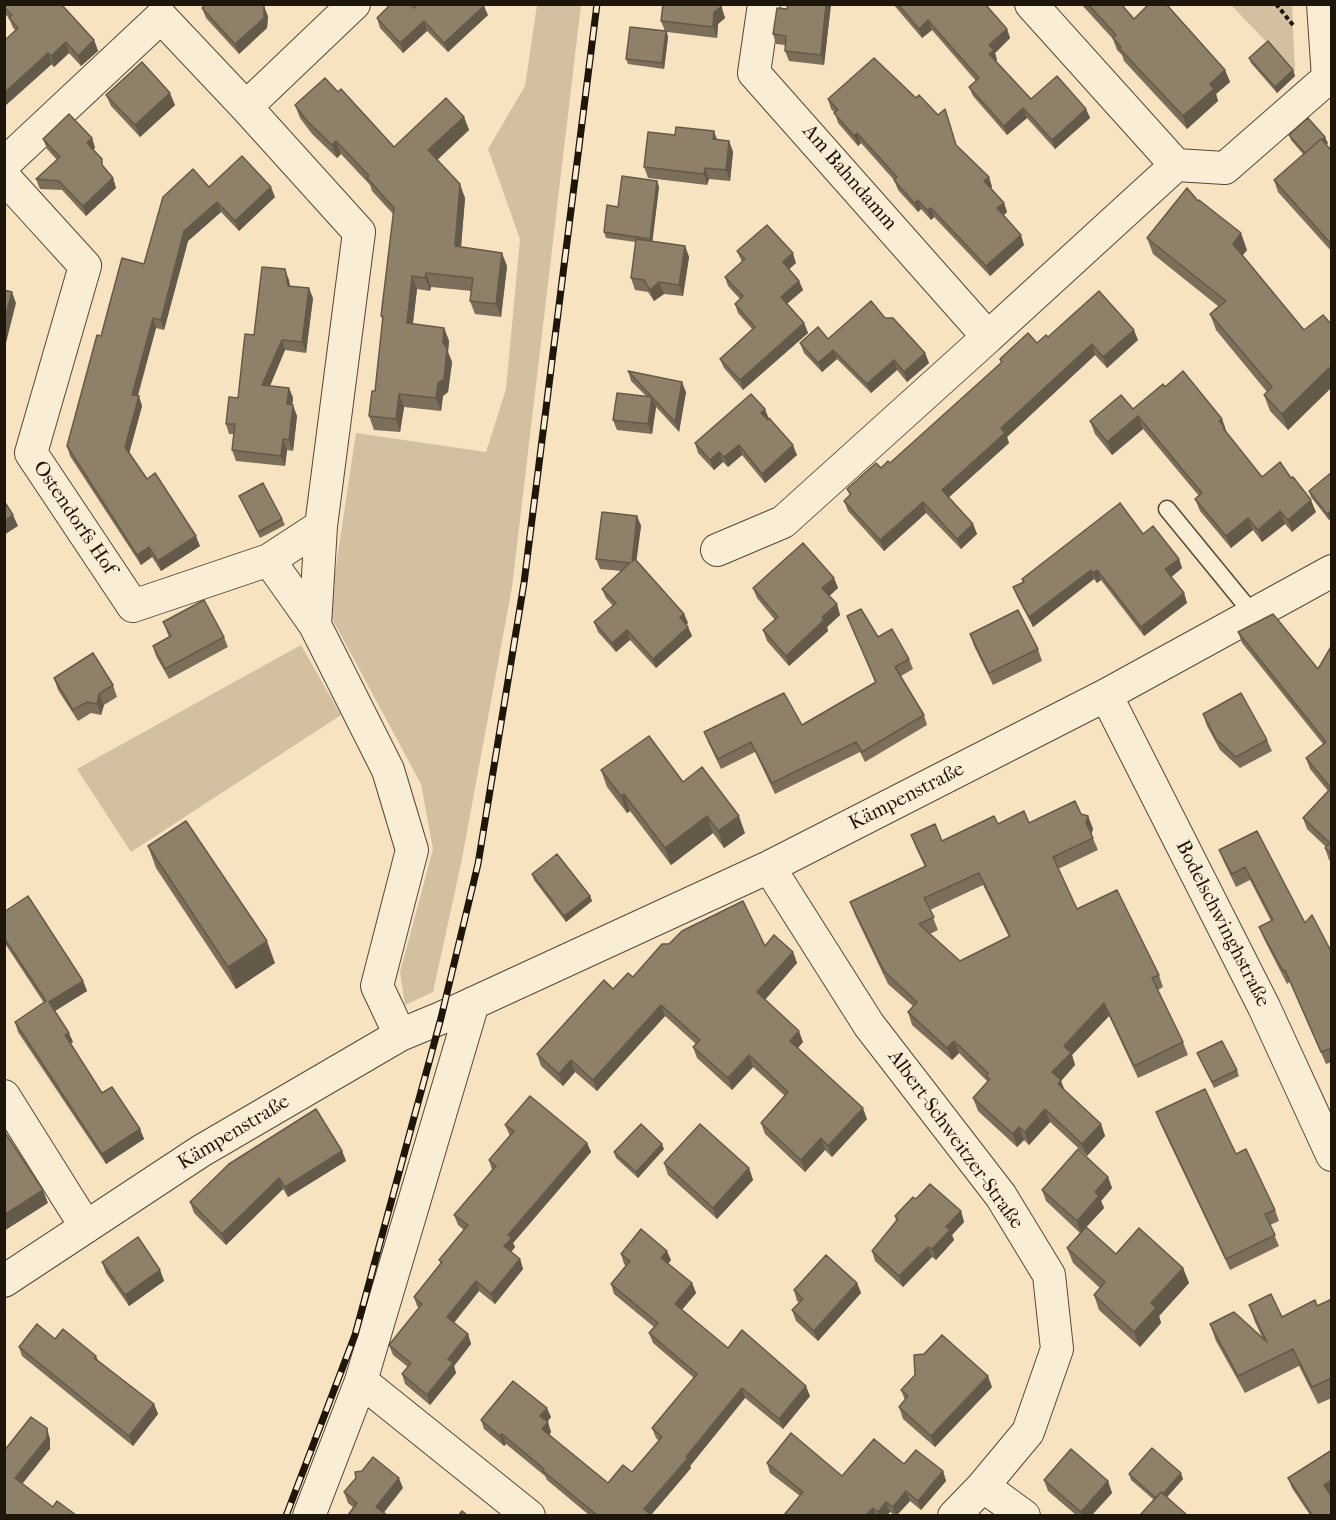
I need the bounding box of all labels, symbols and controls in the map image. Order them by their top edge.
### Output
street label: Am Bahndamm [797,120,901,236]
street label: Ostendorfs Hof [27,457,121,579]
street label: Kämpenstraße [845,758,969,836]
street label: Bodelschwinghstraße [1170,837,1274,1011]
street label: Albert-Schweitzer-Straße [882,1046,1028,1234]
street label: Kämpenstraße [174,1090,294,1176]

